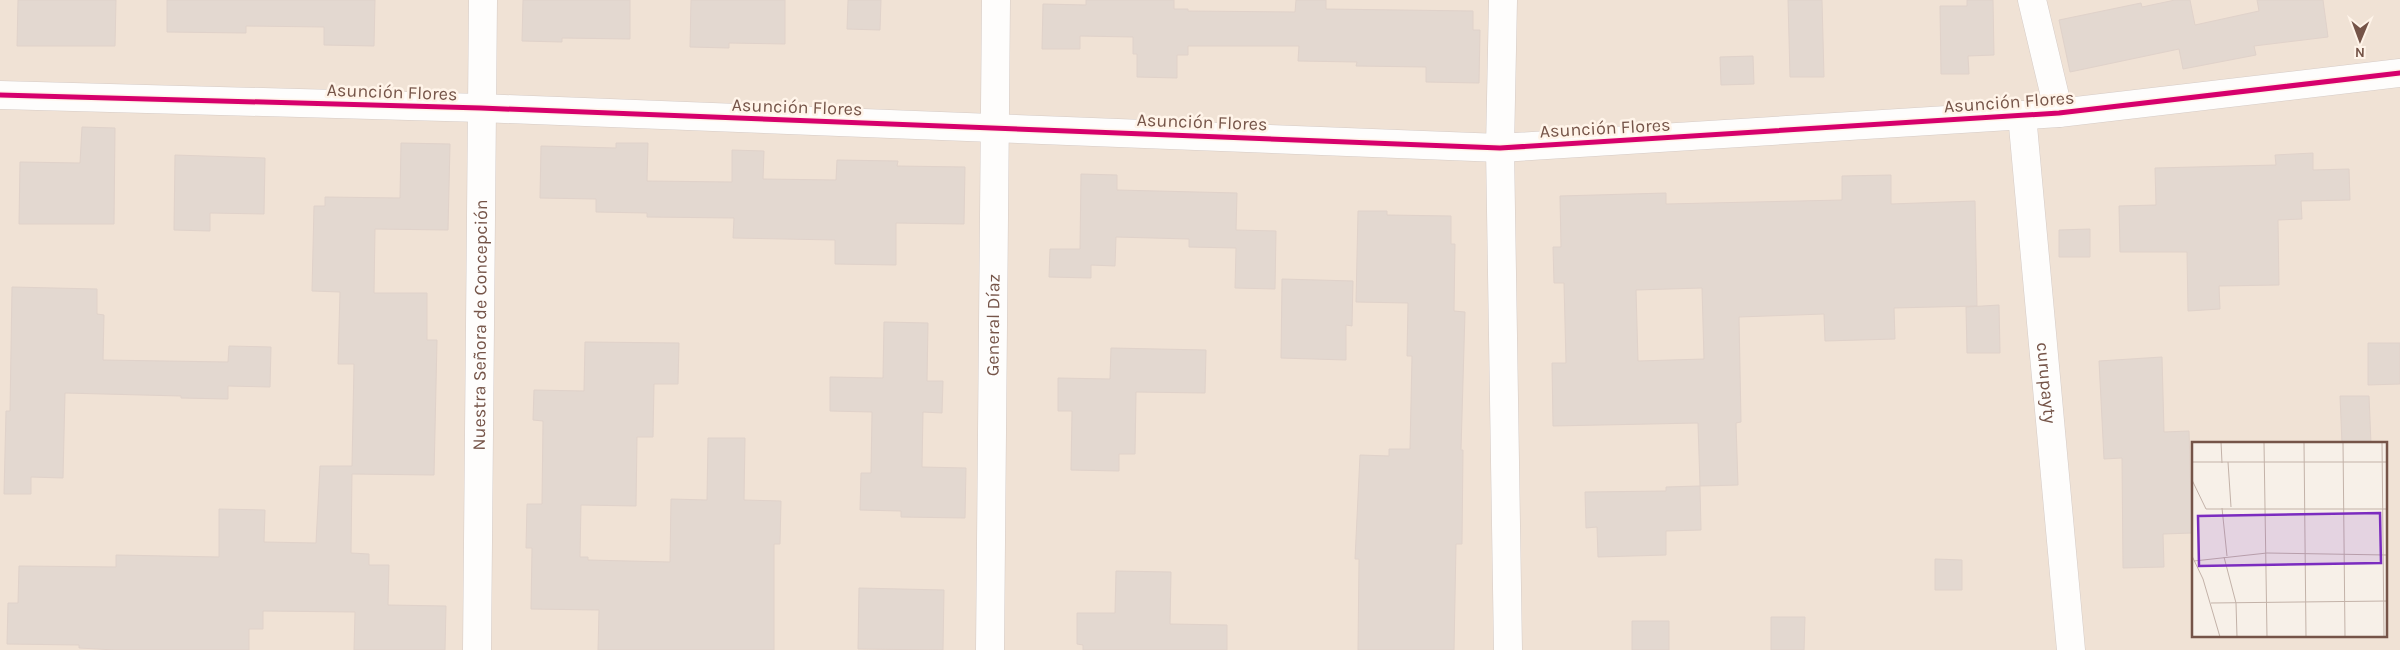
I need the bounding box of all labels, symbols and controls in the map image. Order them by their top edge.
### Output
north arrow [2335,15,2385,65]
text: N [2355,44,2365,61]
street label: Asunción Flores [326,79,458,105]
street label: Asunción Flores [1943,86,2075,118]
street label: Asunción Flores [731,94,863,120]
street label: Asunción Flores [1136,109,1268,135]
street label: Asunción Flores [1539,114,1671,142]
street label: Nuestra Señora de Concepción [468,199,492,451]
street label: General Díaz [982,274,1004,376]
street label: curupayty [2032,341,2061,425]
inset map [2192,442,2388,638]

